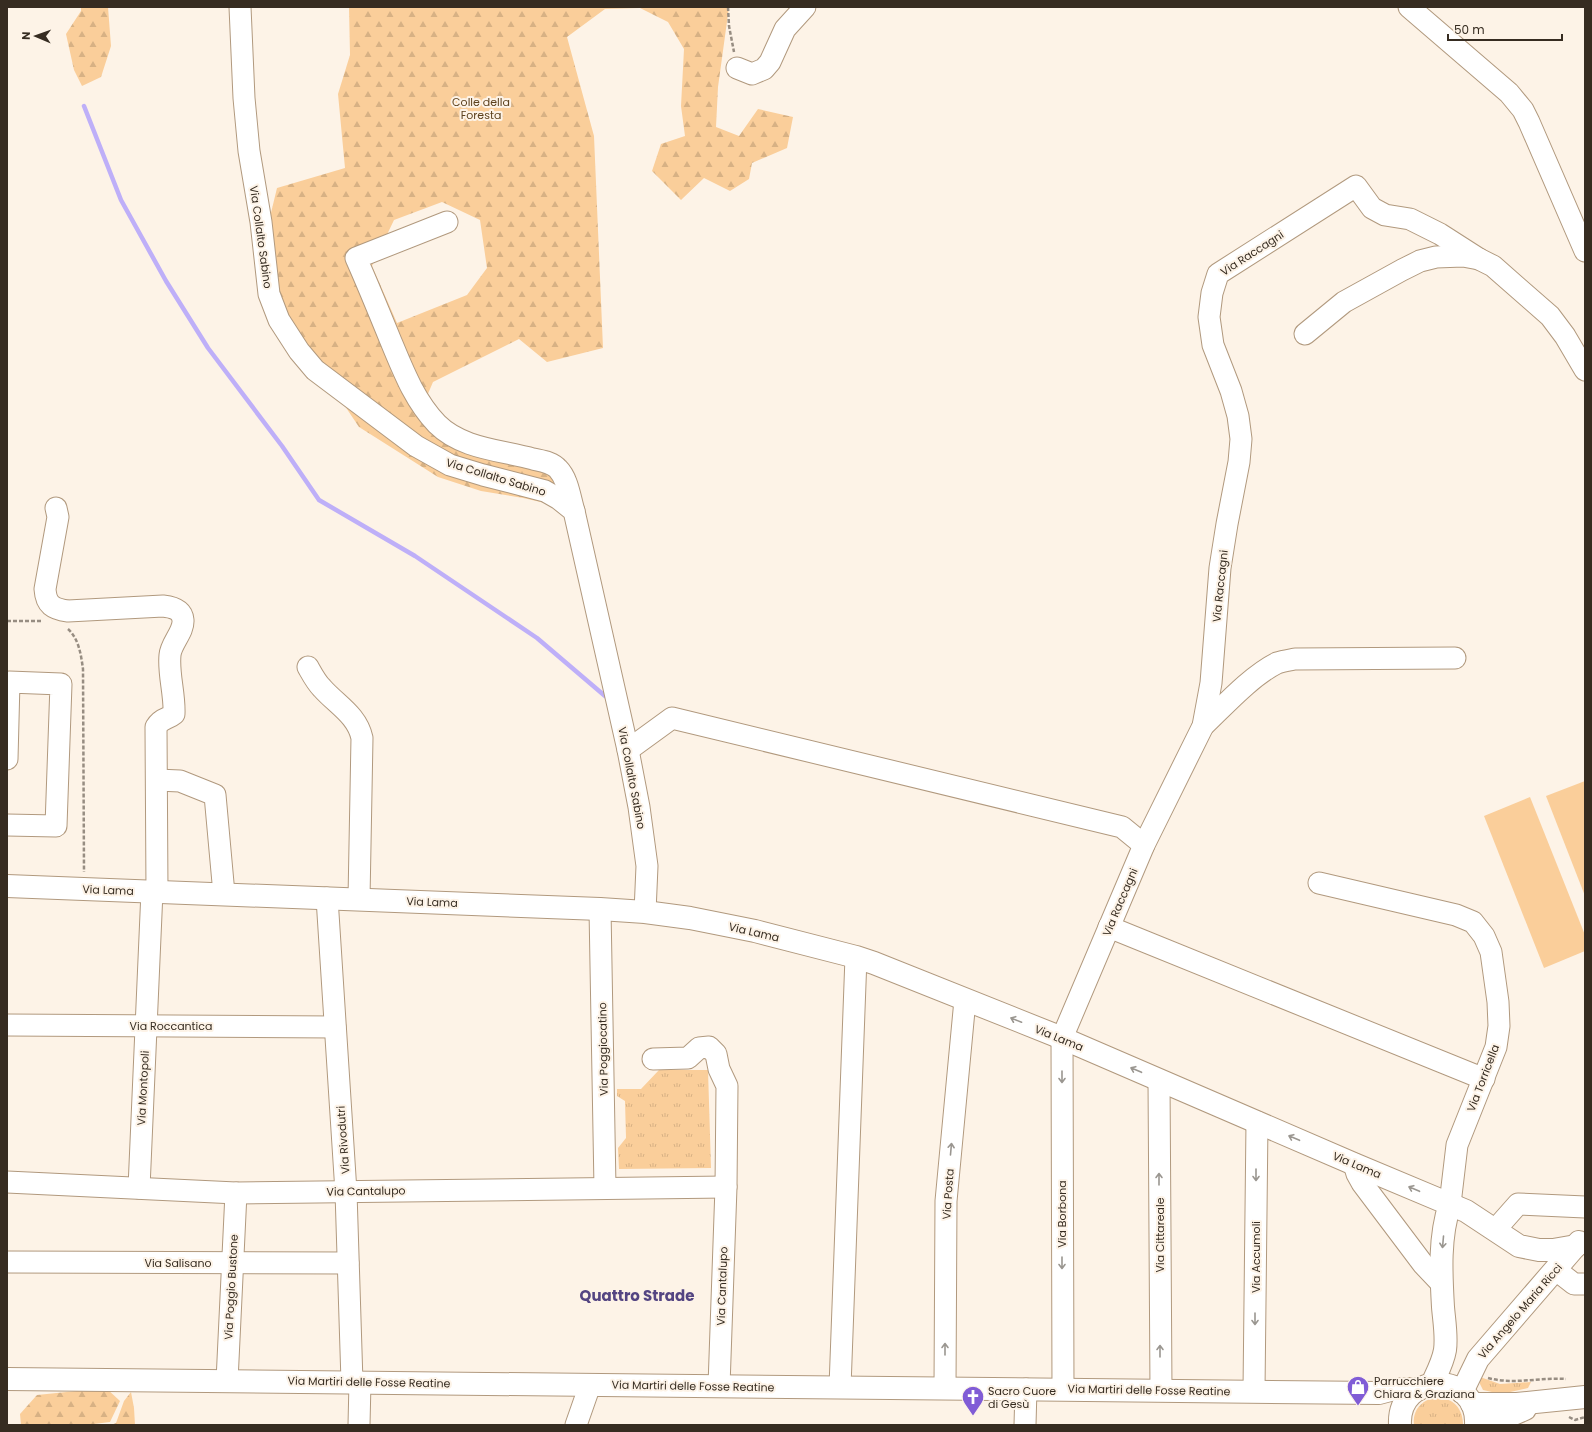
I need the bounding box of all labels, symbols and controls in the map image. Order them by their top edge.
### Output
north arrow [16,16,56,56]
scale bar [1448,16,1562,42]
text: 50 m [1454,21,1485,38]
text: N [18,31,34,40]
park label: Colle della Foresta [452,94,510,123]
street label: Via Collalto Sabino [246,185,276,289]
street label: Via Raccagni [1217,226,1287,279]
street label: Via Collalto Sabino [444,454,548,500]
street label: Via Raccagni [1208,549,1232,623]
street label: Via Collalto Sabino [614,726,650,830]
street label: Via Raccagni [1098,865,1142,939]
street label: Via Lama [82,881,134,899]
street label: Via Lama [406,893,458,911]
street label: Via Lama [727,918,781,946]
street label: Via Poggiocatino [594,1002,612,1096]
one-way arrow [1011,1016,1023,1023]
street label: Via Roccantica [130,1018,212,1034]
street label: Via Lama [1032,1021,1086,1055]
street label: Via Torricella [1463,1042,1503,1114]
street label: Via Montopoli [133,1050,153,1126]
one-way arrow [1131,1066,1143,1074]
one-way arrow [1058,1070,1066,1083]
street label: Via Rivodutri [333,1105,353,1175]
one-way arrow [1289,1134,1301,1142]
one-way arrow [947,1143,955,1156]
street label: Via Lama [1330,1148,1384,1182]
street label: Via Posta [938,1168,958,1220]
one-way arrow [1252,1168,1260,1181]
one-way arrow [1155,1173,1163,1186]
street label: Via Borbona [1054,1180,1070,1248]
street label: Via Cantalupo [326,1182,406,1200]
one-way arrow [1408,1185,1420,1192]
street label: Via Cittareale [1152,1197,1168,1273]
street label: Via Accumoli [1248,1221,1264,1293]
street label: Via Poggio Bustone [220,1234,242,1340]
one-way arrow [1439,1235,1446,1248]
street label: Via Cantalupo [713,1246,731,1326]
street label: Via Salisano [144,1255,212,1271]
one-way arrow [1058,1256,1066,1269]
street label: Via Angelo Maria Ricci [1474,1260,1566,1362]
district label: Quattro Strade [580,1285,694,1306]
one-way arrow [1251,1312,1259,1325]
one-way arrow [941,1343,949,1356]
one-way arrow [1156,1345,1164,1358]
street label: Via Martiri delle Fosse Reatine [287,1373,451,1391]
place label: Parrucchiere Chiara & Graziana [1374,1373,1475,1402]
shop icon: Parrucchiere Chiara & Graziana [1345,1374,1371,1407]
street label: Via Martiri delle Fosse Reatine [611,1377,775,1395]
street label: Via Martiri delle Fosse Reatine [1067,1381,1231,1399]
place label: Sacro Cuore di Gesù [988,1383,1056,1412]
church icon: Sacro Cuore di Gesù [960,1384,986,1417]

